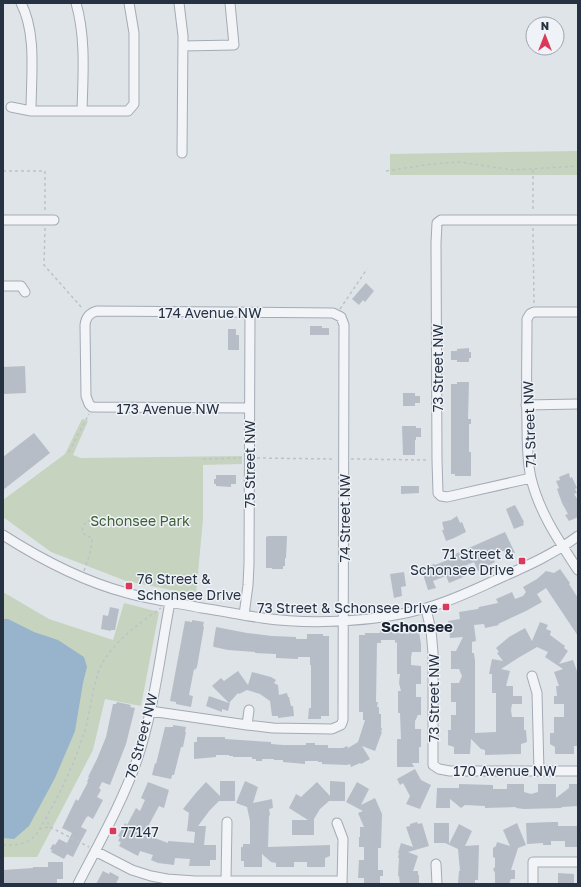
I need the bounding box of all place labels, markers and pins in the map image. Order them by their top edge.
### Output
place label: 71 Street & Schonsee Drive [410,545,515,578]
marker: 71 Street & Schonsee Drive [517,556,527,566]
place label: 76 Street & Schonsee Drive [137,570,241,603]
marker: 76 Street & Schonsee Drive [124,581,134,591]
place label: 73 Street & Schonsee Drive [257,599,438,616]
marker: 73 Street & Schonsee Drive [441,602,451,612]
place label: 77147 [121,823,159,840]
marker: 77147 [108,826,118,836]

